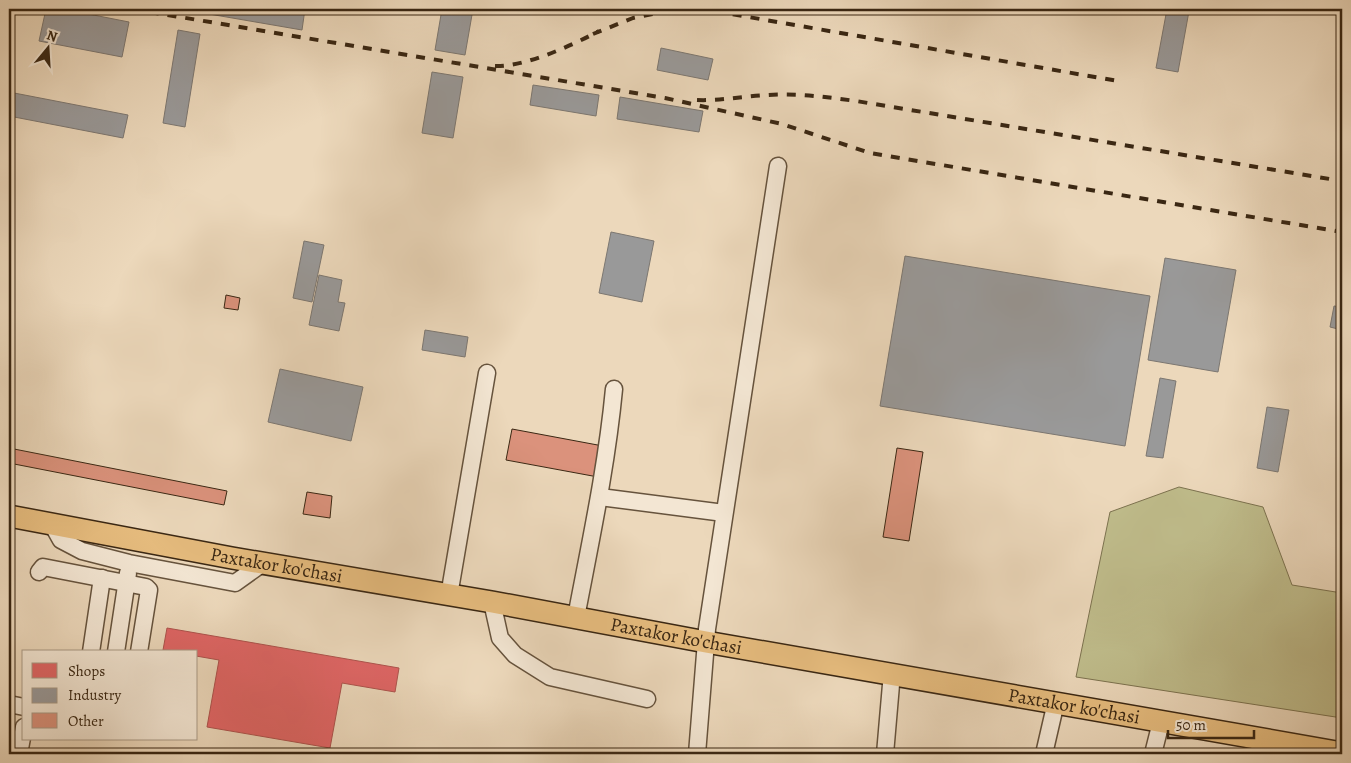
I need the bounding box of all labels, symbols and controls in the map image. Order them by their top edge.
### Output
north arrow [22,22,72,72]
text: N [44,26,60,47]
street label: Paxtakor ko'chasi [208,541,344,589]
street label: Paxtakor ko'chasi [608,611,744,661]
legend [22,650,198,740]
text: Shops [68,661,105,681]
street label: Paxtakor ko'chasi [1006,682,1142,731]
text: Industry [68,685,122,705]
scale bar [1168,708,1255,740]
text: Other [68,711,104,731]
text: 50 m [1176,715,1206,735]

